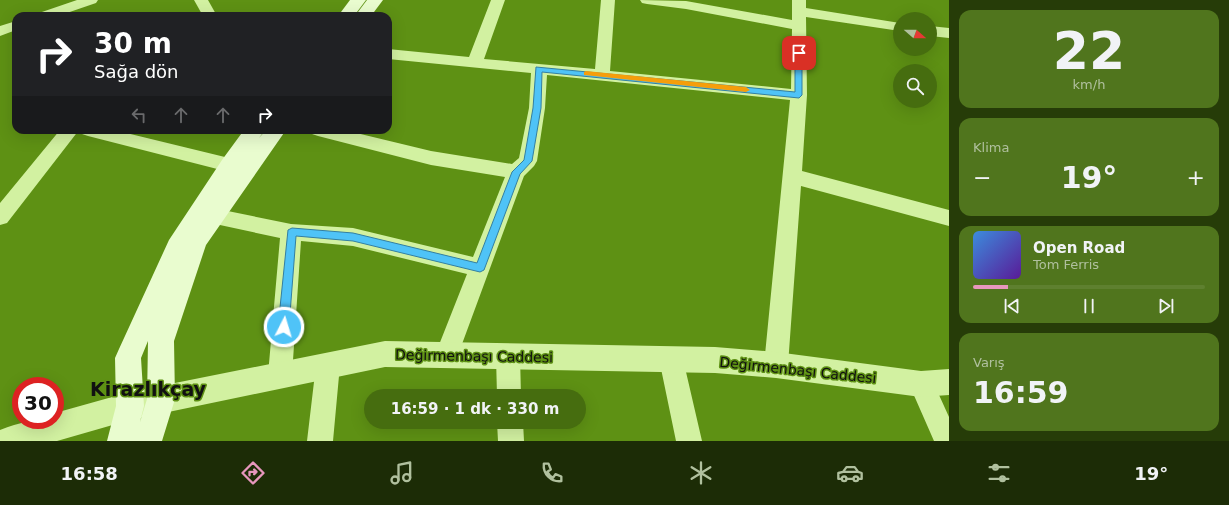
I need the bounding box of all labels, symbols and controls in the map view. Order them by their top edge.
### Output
north arrow [893,12,937,56]
map controls [893,12,937,108]
text: 22 [1053,21,1125,81]
text: 30 m [94,27,172,60]
icon: right [28,28,80,80]
pin [782,36,816,70]
icon: arrive [788,42,810,64]
text: Sağa dön [94,61,178,82]
button: search [893,64,937,108]
text: km/h [1073,77,1105,92]
icon: left [128,104,150,126]
icon: ahead [170,104,192,126]
icon: ahead [212,104,234,126]
icon: right [254,104,276,126]
text: Klima [973,140,1009,155]
text: 19° [1061,160,1117,195]
text: − [973,165,991,190]
text: + [1187,165,1205,190]
text: Open Road [1033,239,1125,257]
text: Tom Ferris [1033,257,1099,272]
icon: previous [1001,295,1023,317]
icon: pause [1078,295,1100,317]
icon: next [1155,295,1177,317]
position arrow [263,306,305,348]
street label: Değirmenbaşı Caddesi [395,347,553,365]
street label: Değirmenbaşı Caddesi [719,354,877,386]
text: Varış [973,355,1005,370]
text: 16:59 [973,375,1069,410]
speed limit sign: 30 [12,377,64,429]
district label: Kirazlıkçay [90,378,207,400]
text: 16:59 · 1 dk · 330 m [391,400,559,418]
icon: directions [239,459,267,487]
icon: music [388,459,416,487]
icon: phone [538,459,566,487]
icon: climate [687,459,715,487]
icon: car [836,459,864,487]
icon: filters [985,459,1013,487]
text: 16:58 [61,463,118,484]
text: 19° [1134,463,1168,484]

